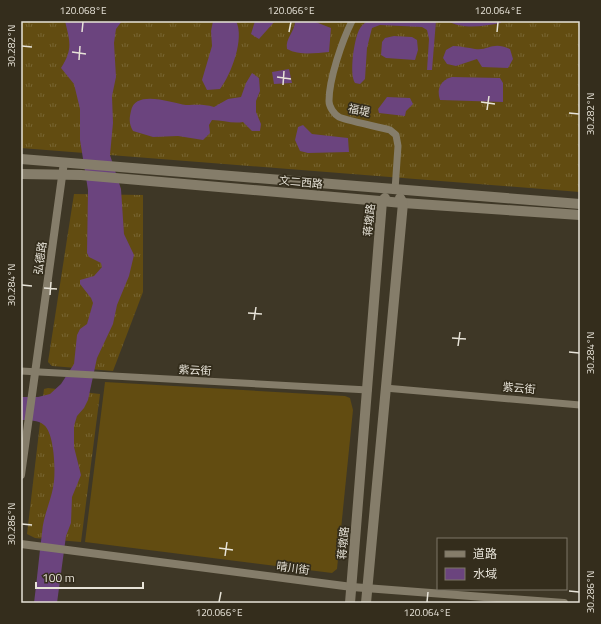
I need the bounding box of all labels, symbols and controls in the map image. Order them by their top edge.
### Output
text: 120.068°E [60,3,107,18]
text: 120.066°E [268,3,315,18]
text: 120.064°E [475,3,522,18]
text: 30.282°N [4,25,19,67]
text: 30.282°N [583,93,598,135]
street label: 福堤 [347,100,371,120]
street label: 文二西路 [278,172,324,192]
street label: 蒋墩路 [359,203,379,237]
street label: 弘德路 [30,241,50,275]
text: 30.284°N [4,264,19,306]
text: 30.284°N [583,332,598,374]
street label: 紫云街 [178,361,212,379]
street label: 紫云街 [502,379,536,397]
text: 30.286°N [4,503,19,545]
street label: 蒋墩路 [334,526,352,560]
legend [437,538,567,590]
text: 道路 [473,544,497,563]
street label: 晴川街 [276,558,310,578]
scale bar [36,564,143,590]
text: 水域 [473,564,497,583]
text: 100 m [42,568,75,587]
text: 30.286°N [583,571,598,613]
text: 120.066°E [196,605,243,620]
text: 120.064°E [404,605,451,620]

